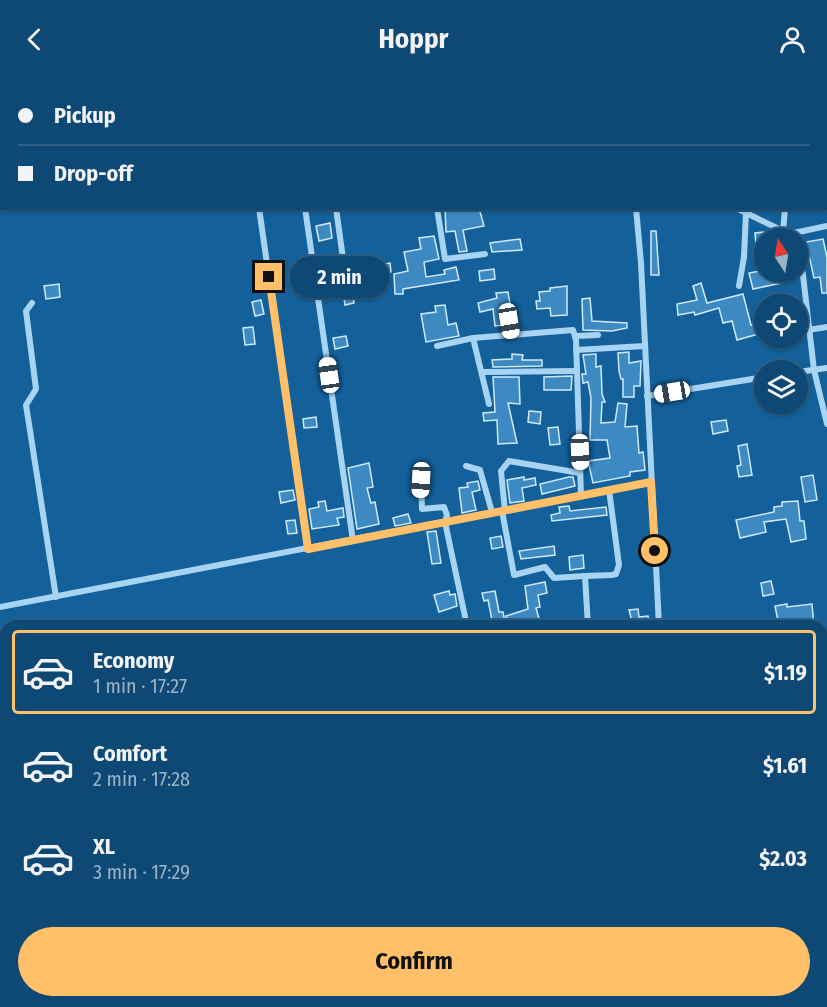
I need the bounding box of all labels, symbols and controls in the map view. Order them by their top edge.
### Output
icon: back [18,23,51,56]
text: Hoppr [379,23,448,55]
icon: person [776,23,809,56]
text: Pickup [54,102,116,129]
text: Drop-off [54,160,133,187]
north arrow [754,228,808,282]
map controls [754,228,808,414]
callout: 2 min [290,256,389,298]
route end [255,263,282,290]
text: 2 min [317,265,362,289]
button: locate [754,294,808,348]
car [497,302,521,340]
car [318,356,340,394]
button: layers [754,360,808,414]
car [653,380,691,404]
car [570,434,590,470]
car [411,462,431,498]
route start [641,537,668,564]
icon: car [21,645,75,699]
text: Economy [93,647,174,674]
text: $1.19 [764,659,807,686]
text: 1 min · 17:27 [93,674,187,698]
icon: car [21,738,75,792]
text: Comfort [93,740,167,767]
text: $1.61 [763,752,807,779]
text: 2 min · 17:28 [93,767,190,791]
icon: car [21,831,75,885]
text: XL [93,833,115,860]
text: $2.03 [759,845,807,872]
text: 3 min · 17:29 [93,860,190,884]
button: Confirm [18,927,810,996]

